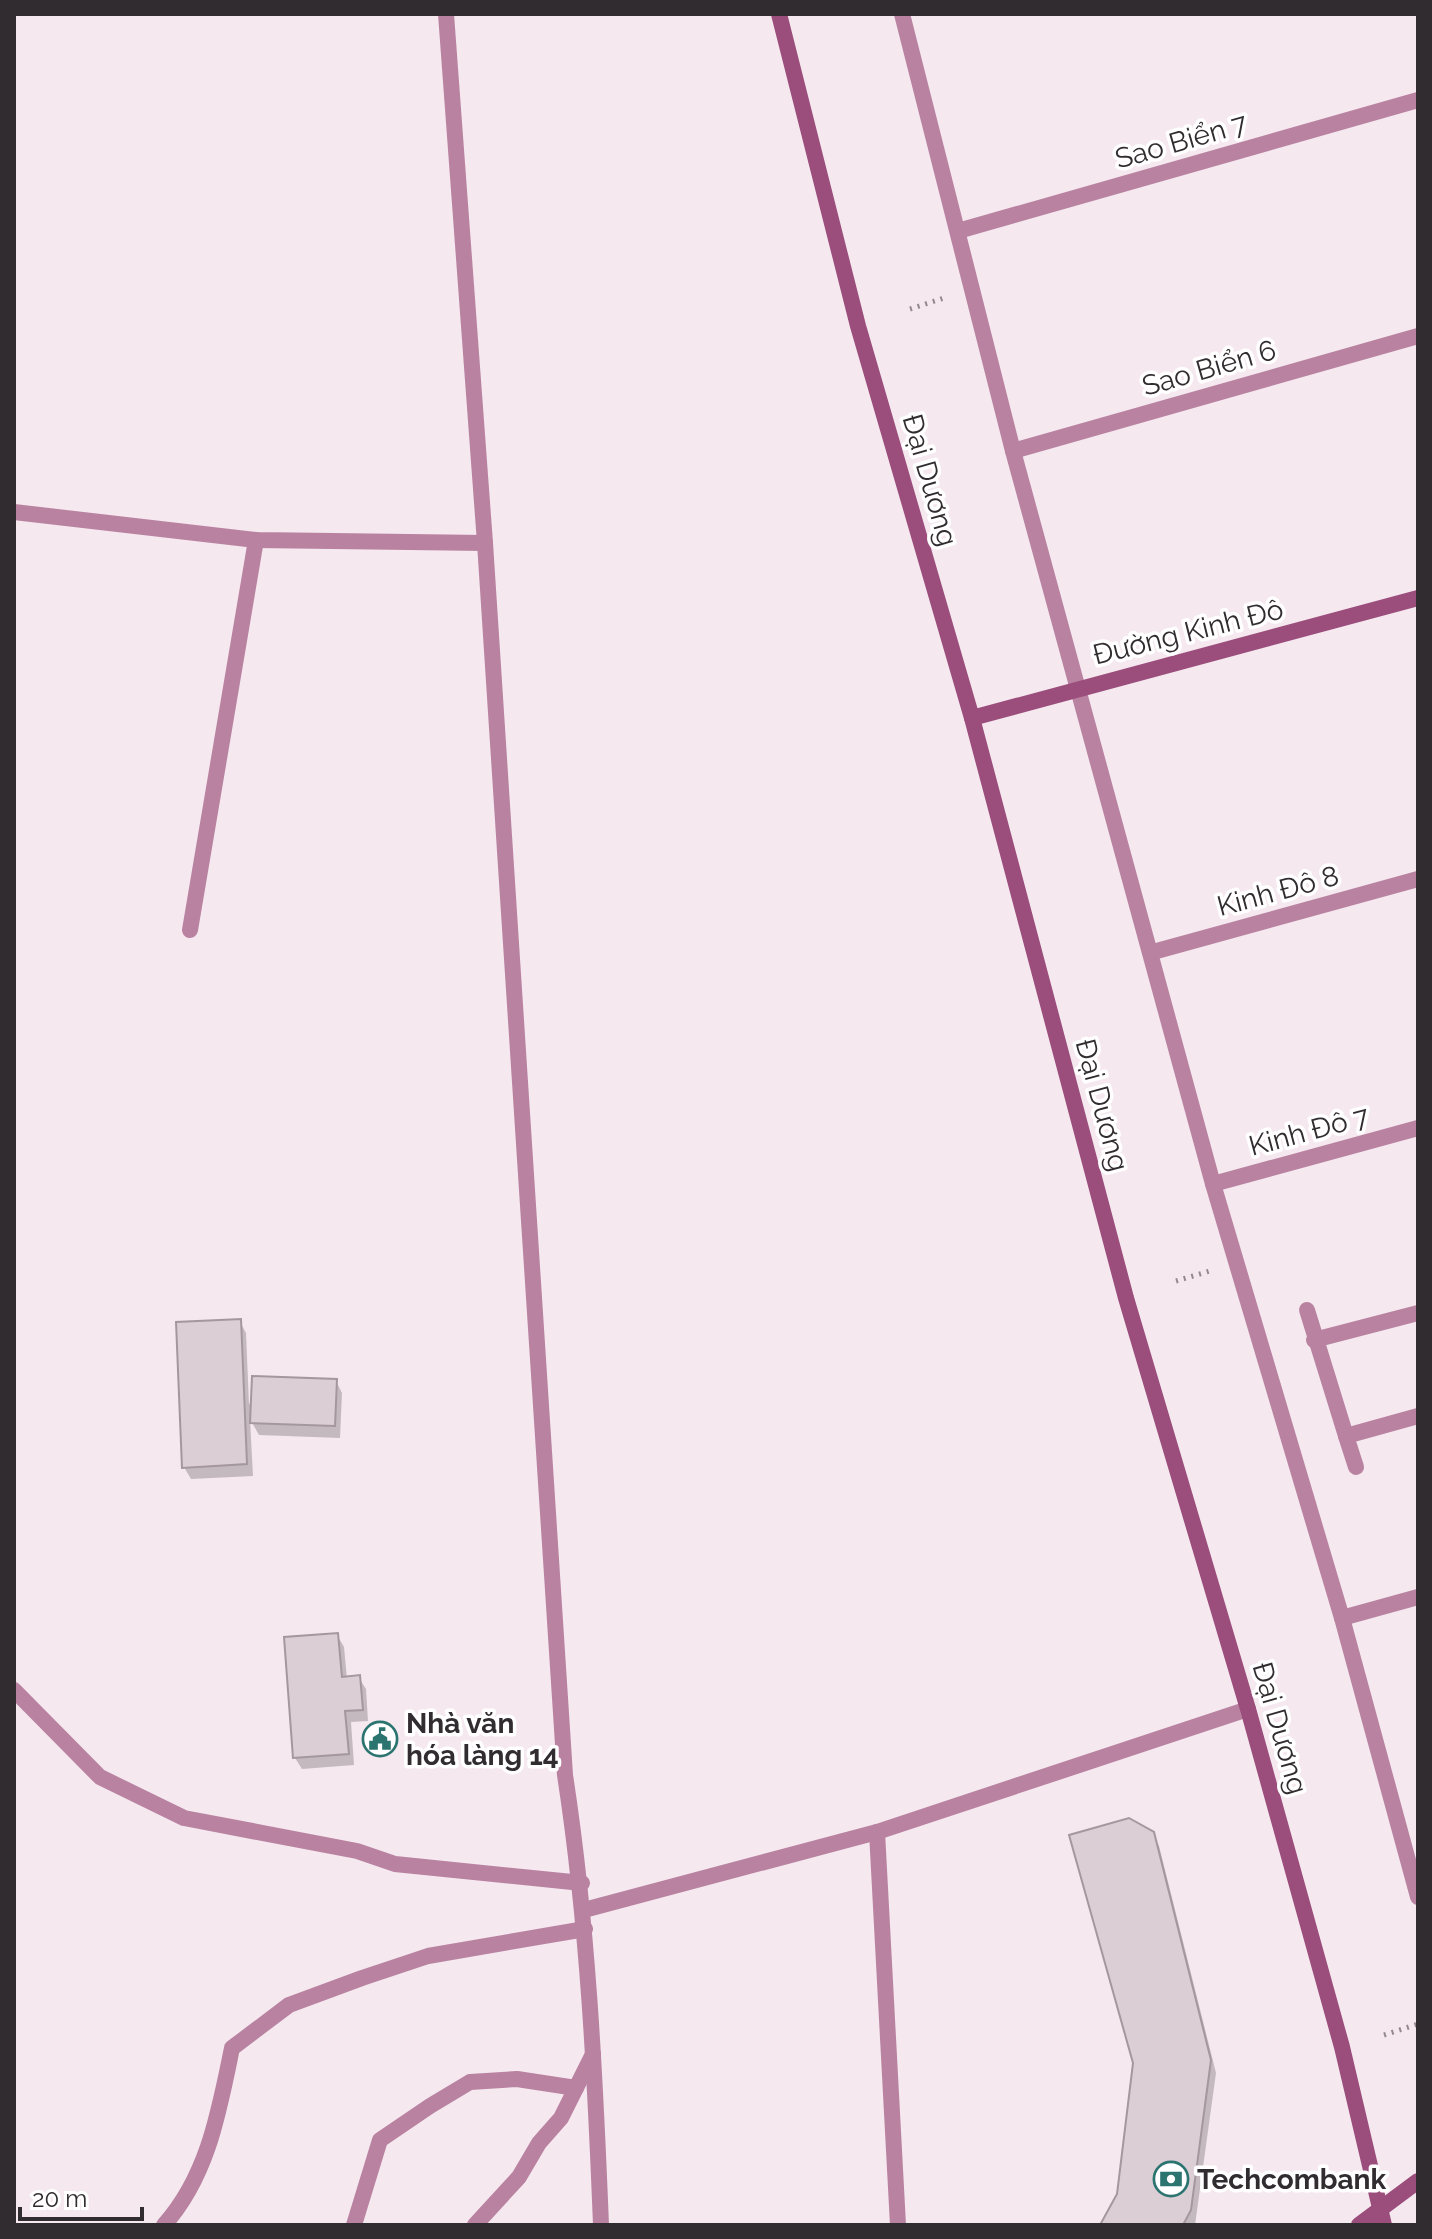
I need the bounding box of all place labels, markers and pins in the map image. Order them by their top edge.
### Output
place label: Nhà văn hóa làng 14 [406,1707,559,1772]
public building icon: Nhà văn hóa làng 14 [361,1720,399,1758]
bank icon: Techcombank [1152,2160,1190,2198]
place label: Techcombank [1197,2163,1386,2196]

